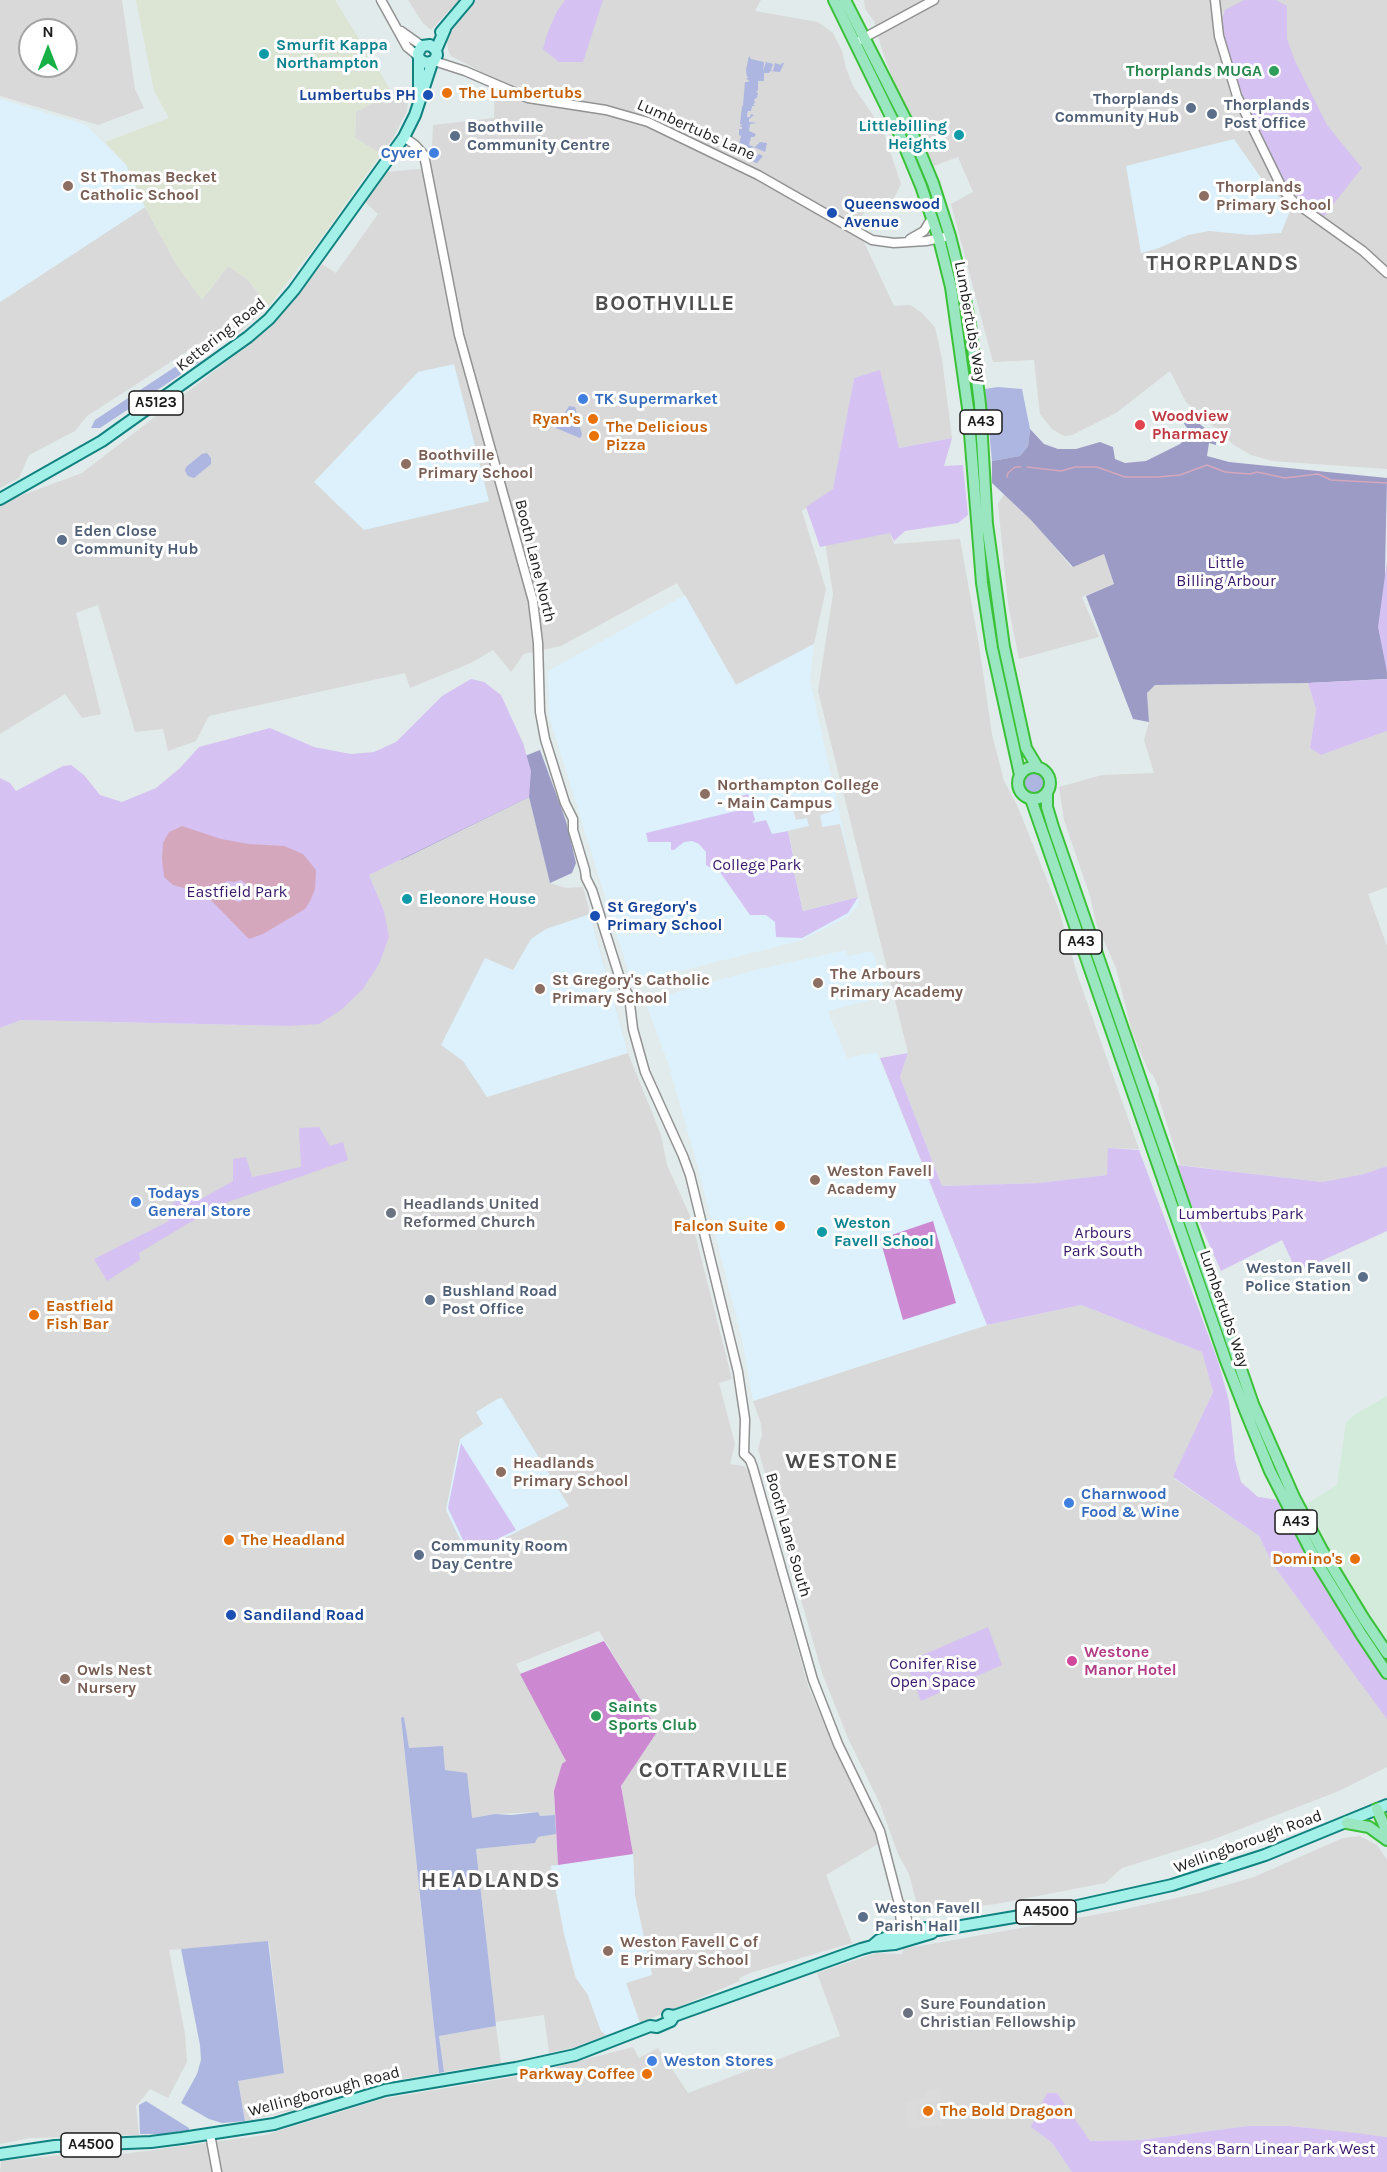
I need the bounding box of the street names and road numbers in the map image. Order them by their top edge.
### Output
street label: Lumbertubs Lane [634,95,758,165]
street label: Lumbertubs Way [950,260,990,384]
street label: Kettering Road [173,294,269,376]
road number: A5123 [129,391,183,415]
road number: A43 [960,410,1002,434]
street label: Booth Lane North [510,498,560,624]
road number: A43 [1060,930,1102,954]
street label: Lumbertubs Way [1195,1248,1253,1370]
street label: Booth Lane South [761,1471,815,1599]
road number: A43 [1275,1510,1317,1534]
street label: Wellingborough Road [1171,1806,1325,1878]
road number: A4500 [1016,1900,1076,1924]
street label: Wellingborough Road [246,2063,402,2121]
road number: A4500 [61,2133,121,2157]

